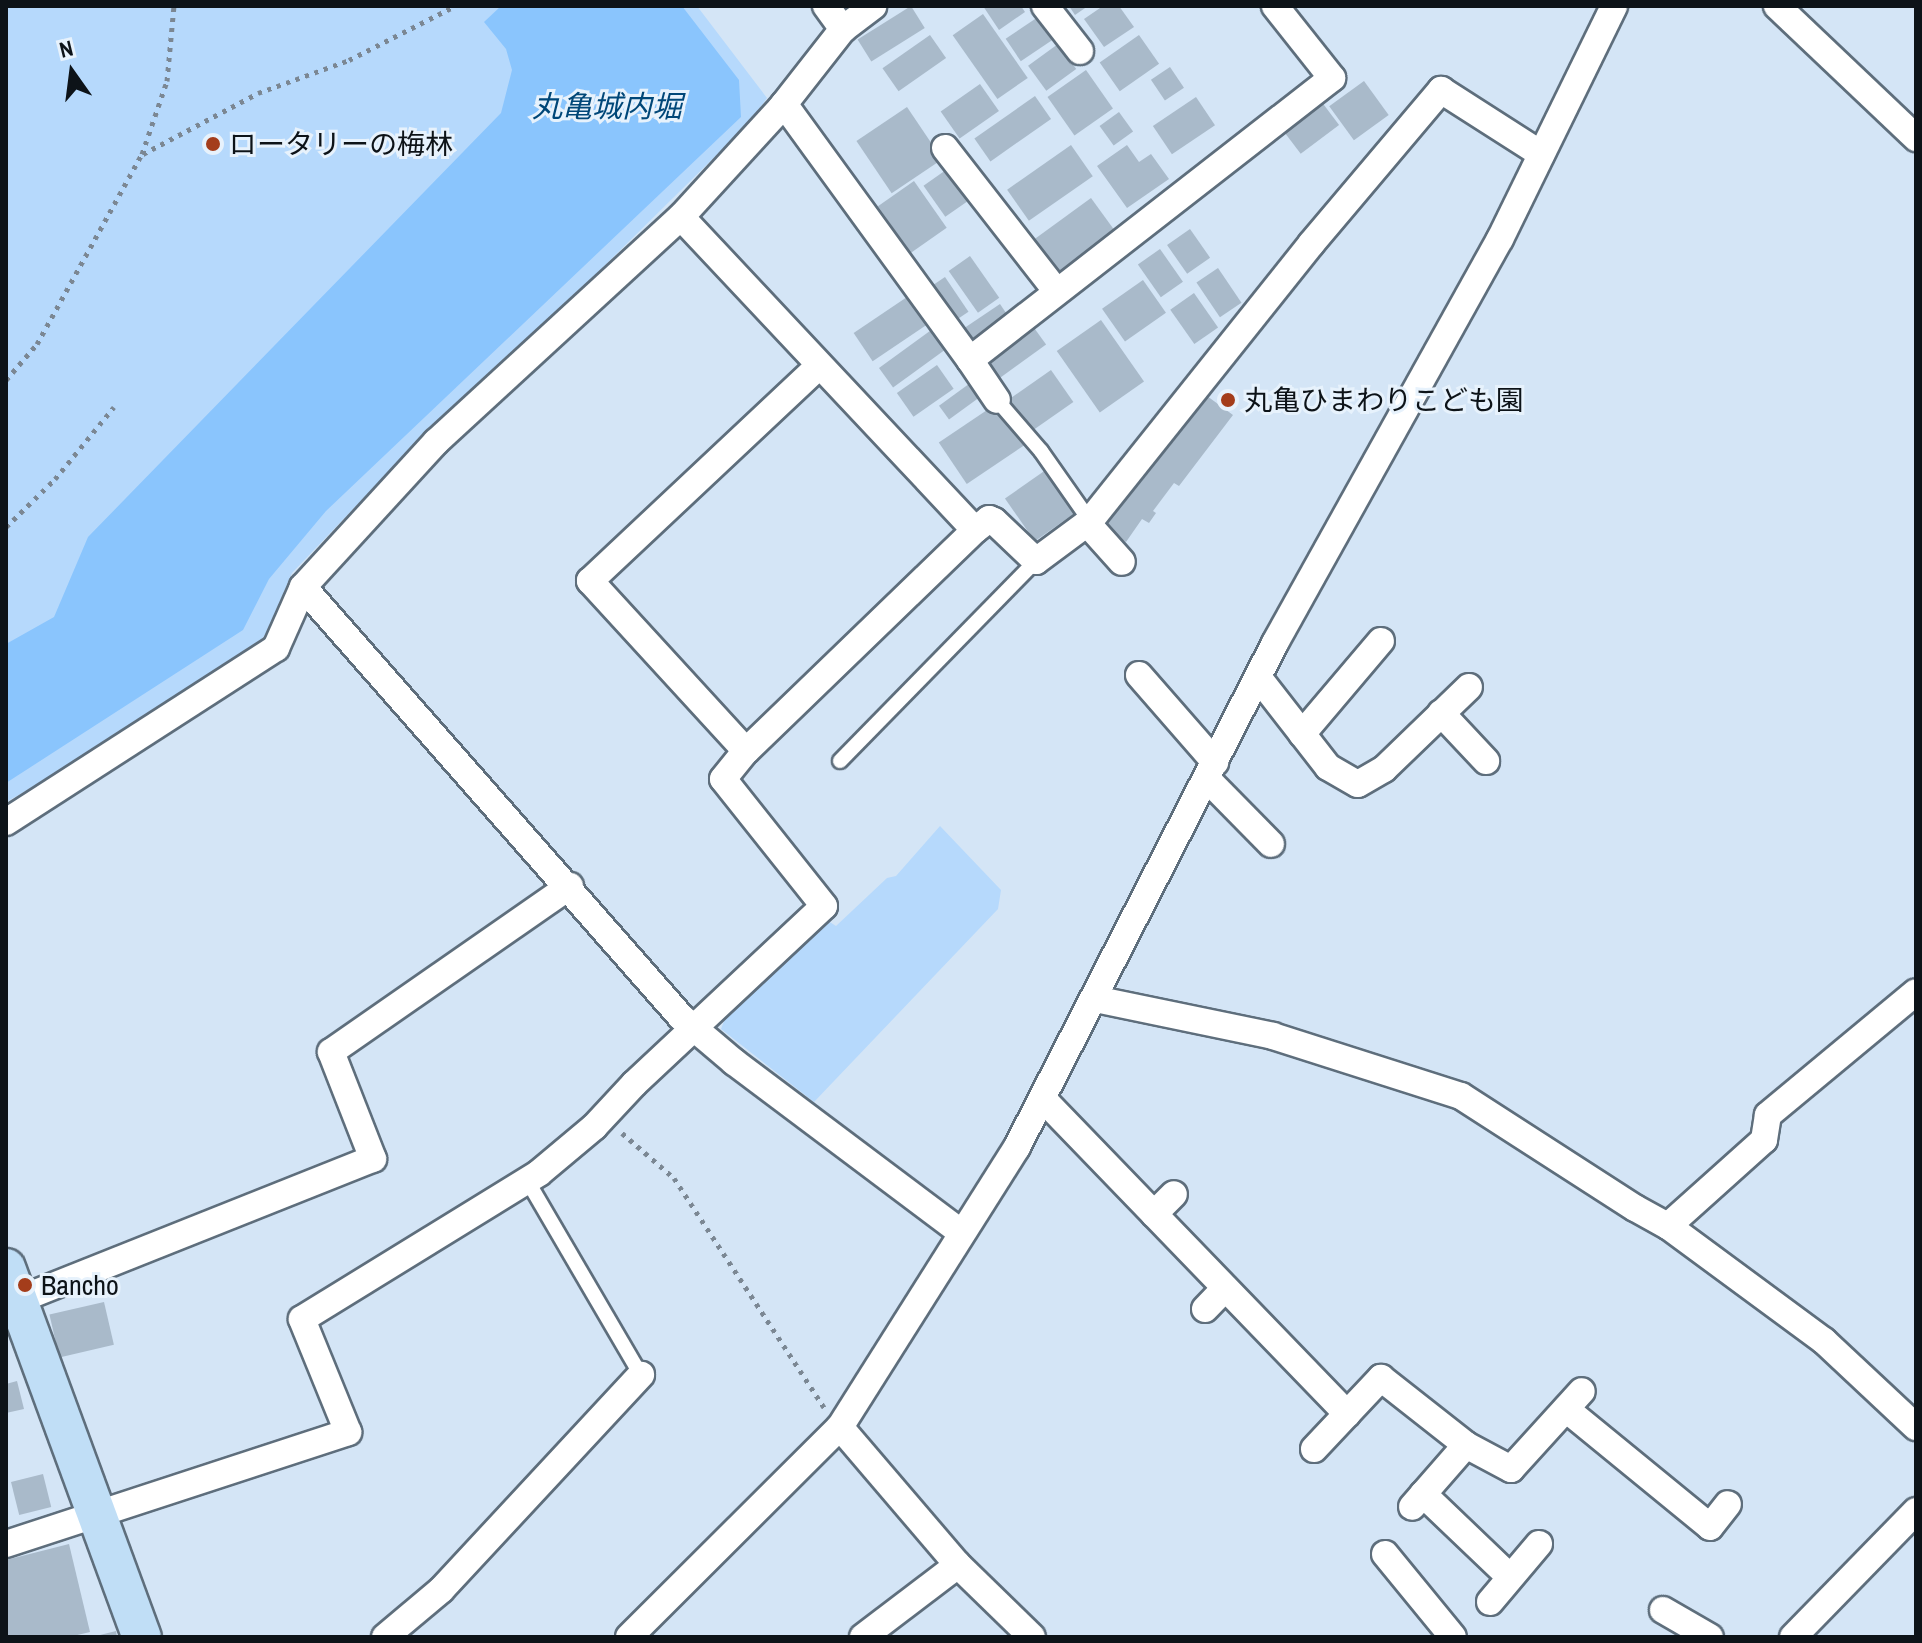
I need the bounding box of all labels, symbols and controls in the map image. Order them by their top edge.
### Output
north arrow [32,32,112,112]
text: N [56,33,76,65]
water label: 丸亀城内堀 [532,88,682,124]
place label: ロータリーの梅林 [229,127,453,161]
marker: ロータリーの梅林 [204,135,222,153]
place label: 丸亀ひまわりこども園 [1244,383,1524,417]
marker: 丸亀ひまわりこども園 [1219,391,1237,409]
place label: Bancho [41,1268,119,1302]
marker: Bancho [16,1276,34,1294]

